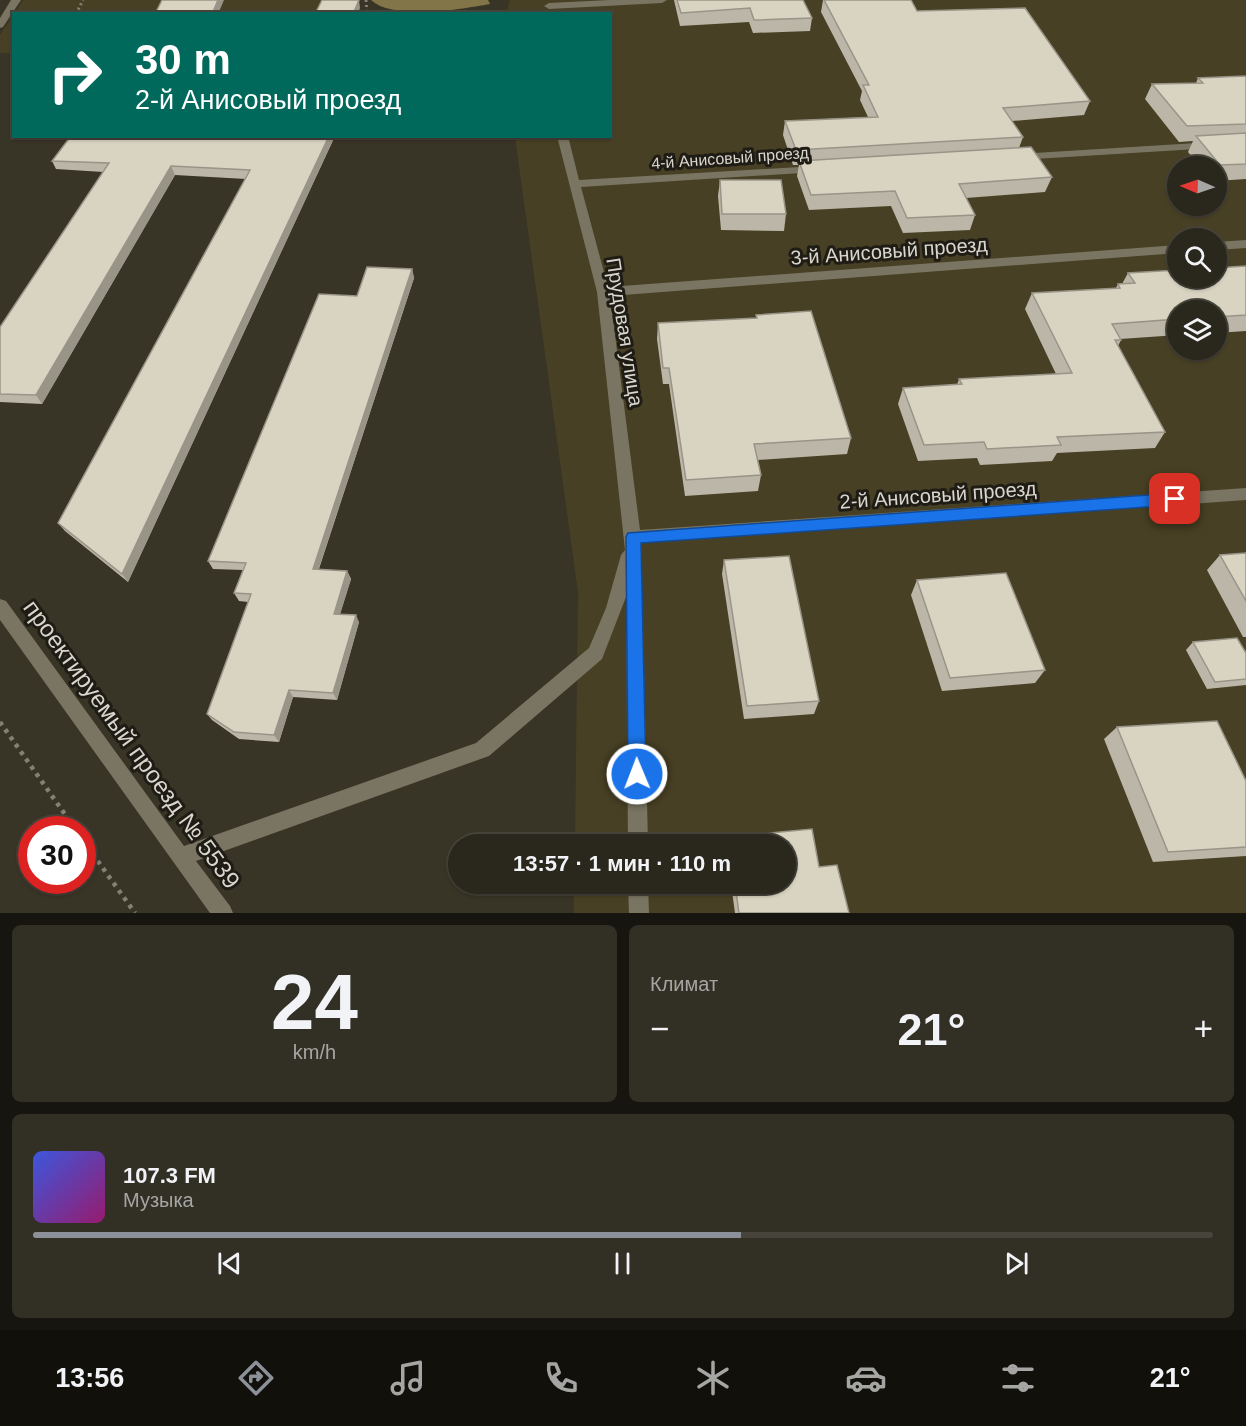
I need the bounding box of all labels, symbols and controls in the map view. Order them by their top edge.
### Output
icon: right [36,36,114,114]
text: 30 m [135,36,231,83]
text: 2-й Анисовый проезд [135,85,401,115]
street label: 4-й Анисовый проезд [651,144,810,172]
north arrow [1167,156,1227,216]
map controls [1167,156,1227,360]
button: search [1167,228,1227,288]
street label: 3-й Анисовый проезд [790,233,989,269]
street label: Прудовая улица [602,256,648,409]
button: layers [1167,300,1227,360]
pin [1149,473,1200,524]
street label: 2-й Анисовый проезд [839,477,1038,513]
icon: arrive [1158,482,1191,515]
street label: проектируемый проезд № 5539 [18,595,246,893]
position arrow [605,742,669,806]
speed limit sign: 30 [18,816,96,894]
text: 13:57 · 1 мин · 110 m [513,851,731,876]
text: 24 [271,958,358,1046]
text: Климат [650,973,718,995]
text: 21° [897,1004,966,1055]
text: − [650,1010,669,1047]
text: + [1194,1010,1213,1047]
text: km/h [293,1041,336,1063]
text: 107.3 FM [123,1163,216,1188]
text: Музыка [123,1189,194,1211]
icon: previous [213,1247,246,1280]
icon: pause [606,1247,639,1280]
icon: next [1000,1247,1033,1280]
icon: directions [235,1357,277,1399]
icon: music [387,1357,429,1399]
icon: phone [540,1357,582,1399]
icon: climate [692,1357,734,1399]
icon: car [845,1357,887,1399]
icon: filters [997,1357,1039,1399]
text: 13:56 [55,1363,124,1393]
text: 21° [1150,1363,1191,1393]

